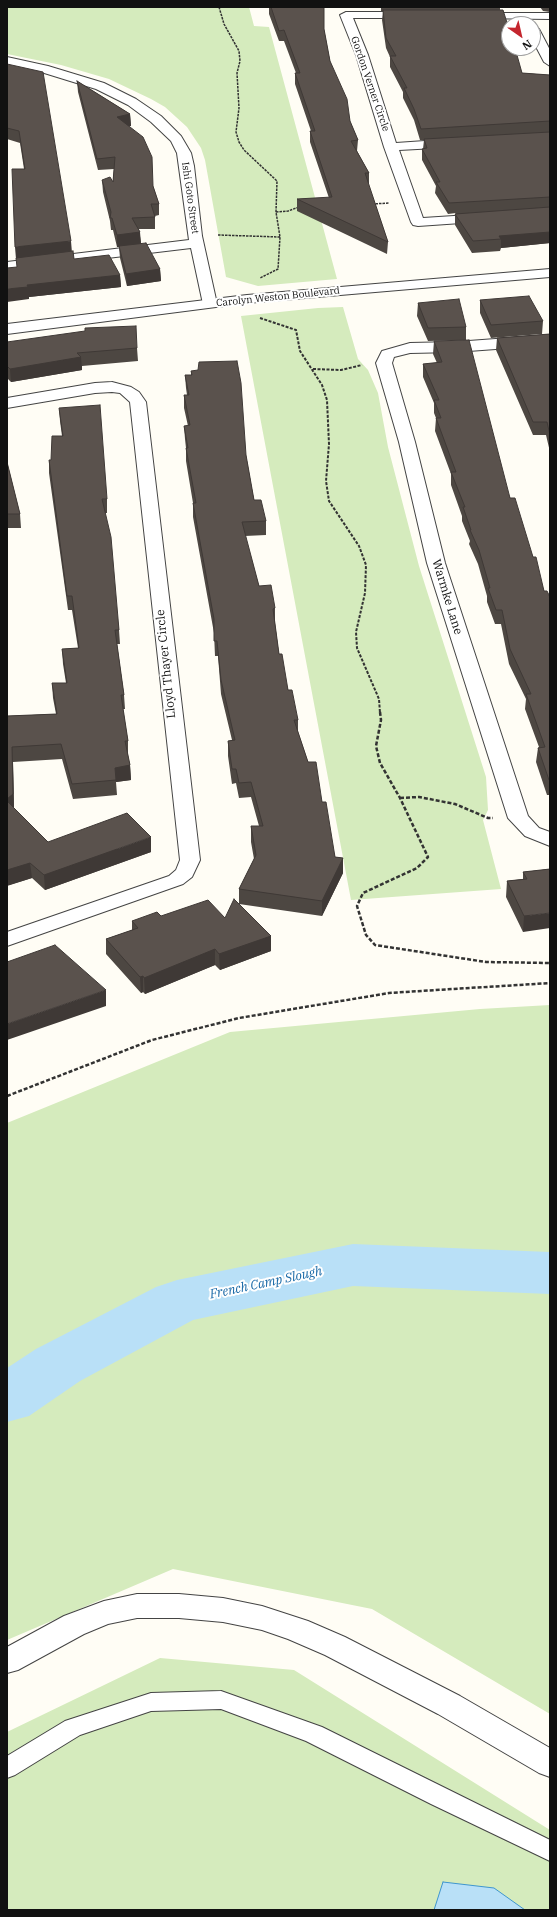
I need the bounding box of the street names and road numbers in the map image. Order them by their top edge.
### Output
street label: Gordon Verner Circle [348,35,392,133]
street label: Ishi Goto Street [179,161,201,235]
street label: Carolyn Weston Boulevard [216,285,340,309]
street label: Warmke Lane [429,558,465,636]
street label: Lloyd Thayer Circle [153,609,179,719]

